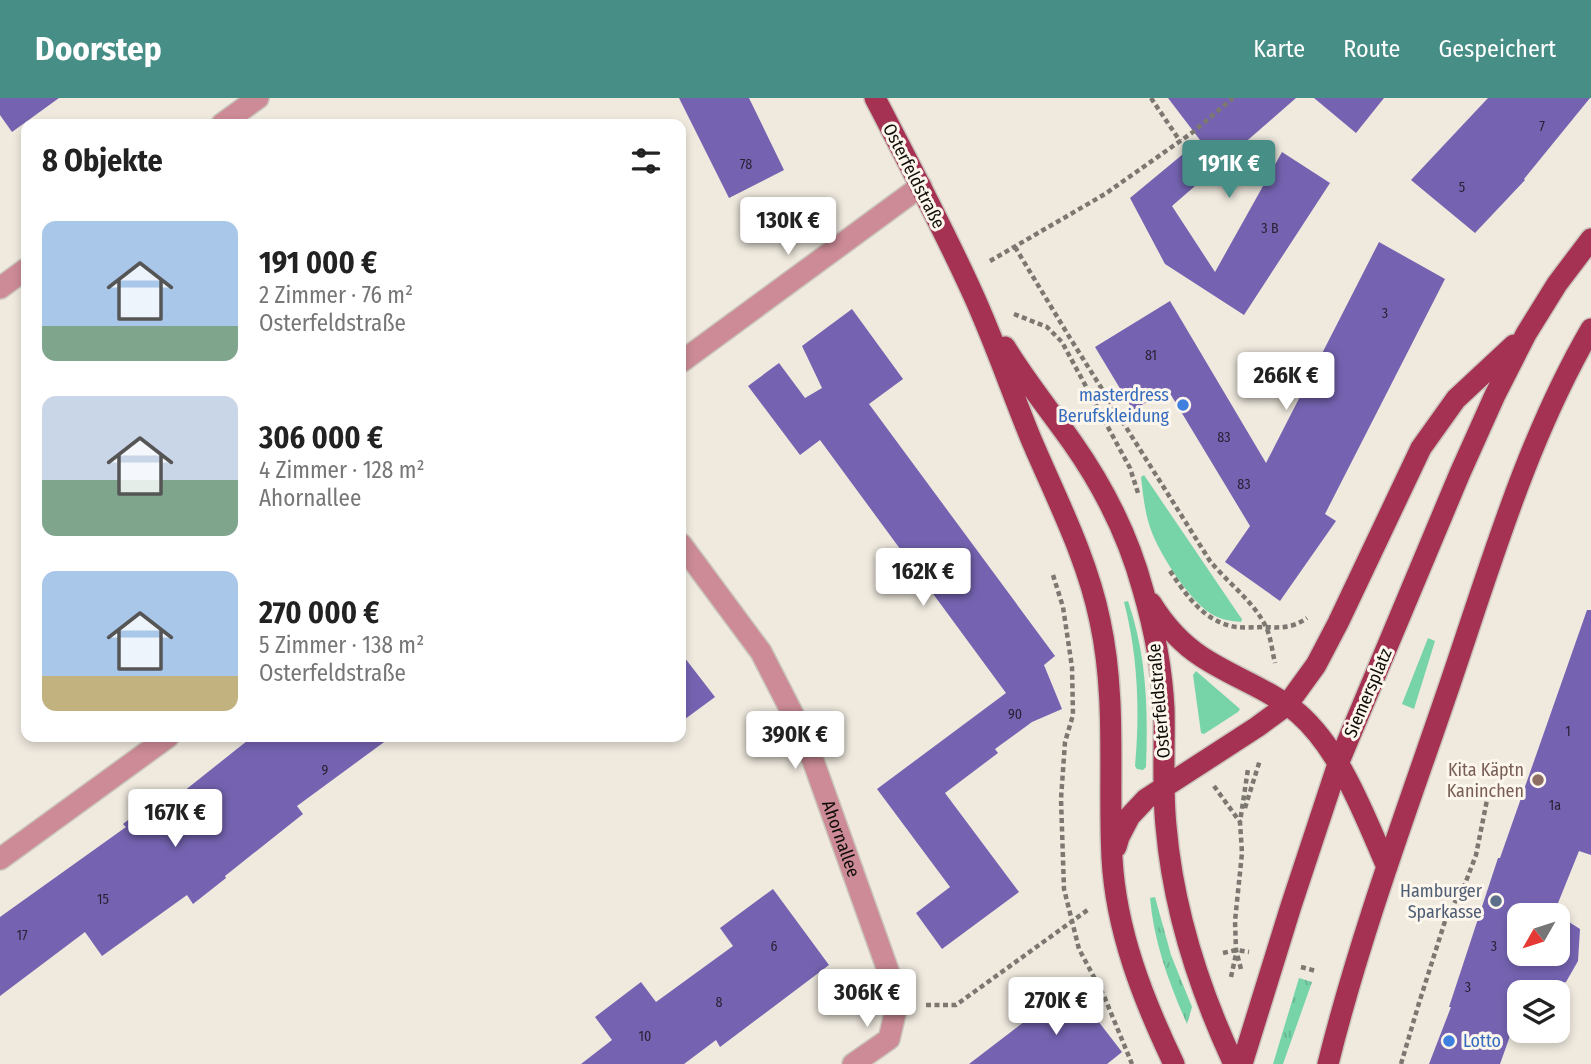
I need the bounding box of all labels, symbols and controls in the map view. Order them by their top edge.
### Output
text: Doorstep [35,29,162,69]
text: Karte [1253,35,1305,63]
text: Route [1343,35,1400,63]
text: Gespeichert [1438,35,1556,63]
house number: 7 [1539,118,1545,135]
street label: Osterfeldstraße [878,120,950,232]
pin: 191K € [1172,140,1286,200]
icon: filters [627,142,665,180]
text: 8 Objekte [42,143,163,179]
text: 191K € [1198,149,1260,177]
house number: 78 [740,156,752,173]
house number: 5 [1459,179,1465,196]
pin: 130K € [731,198,845,257]
text: 130K € [756,206,820,234]
house number: 3 B [1261,220,1279,237]
text: 191 000 € [259,245,377,281]
icon: home [98,249,182,333]
text: 2 Zimmer · 76 m² [259,281,413,309]
house number: 3 [1382,305,1388,322]
text: Osterfeldstraße [259,309,406,337]
house number: 81 [1145,347,1157,364]
pin: 266K € [1229,352,1343,412]
text: 266K € [1253,361,1319,389]
place label: masterdress Berufskleidung [1058,384,1170,427]
marker: masterdress Berufskleidung [1175,397,1191,413]
text: 306 000 € [259,420,383,456]
icon: home [98,424,182,508]
house number: 83 [1217,429,1231,446]
text: 4 Zimmer · 128 m² [259,456,425,484]
house number: 83 [1237,476,1251,493]
text: Ahornallee [259,484,361,512]
pin: 162K € [866,548,980,608]
text: 162K € [892,557,954,585]
text: 270 000 € [259,595,379,631]
icon: home [98,599,182,683]
text: 5 Zimmer · 138 m² [259,631,424,659]
street label: Osterfeldstraße [1143,643,1175,759]
street label: Siemersplatz [1339,645,1397,741]
text: Osterfeldstraße [259,659,406,687]
house number: 90 [1008,706,1022,723]
pin: 390K € [738,712,852,771]
text: 390K € [762,720,828,748]
house number: 1 [1565,723,1571,740]
place label: Kita Käptn Kaninchen [1447,759,1524,802]
house number: 9 [322,762,329,779]
marker: Kita Käptn Kaninchen [1530,772,1546,788]
pin: 167K € [118,790,232,849]
street label: Ahornallee [817,797,865,880]
house number: 1a [1549,797,1561,814]
text: 167K € [144,798,206,826]
place label: Hamburger Sparkasse [1400,880,1483,923]
house number: 15 [97,891,109,908]
marker: Hamburger Sparkasse [1488,893,1504,909]
north arrow [1507,903,1570,966]
map controls [1507,903,1570,1043]
house number: 17 [16,927,28,944]
house number: 6 [771,938,778,955]
house number: 3 [1491,938,1497,955]
pin: 306K € [810,970,924,1029]
text: 306K € [834,978,900,1006]
pin: 270K € [999,978,1113,1037]
house number: 3 [1465,979,1471,996]
button: layers [1507,980,1570,1043]
text: 270K € [1024,986,1088,1014]
house number: 8 [716,994,723,1011]
house number: 10 [639,1028,651,1045]
place label: Lotto [1463,1030,1501,1052]
marker: Lotto [1441,1033,1457,1049]

